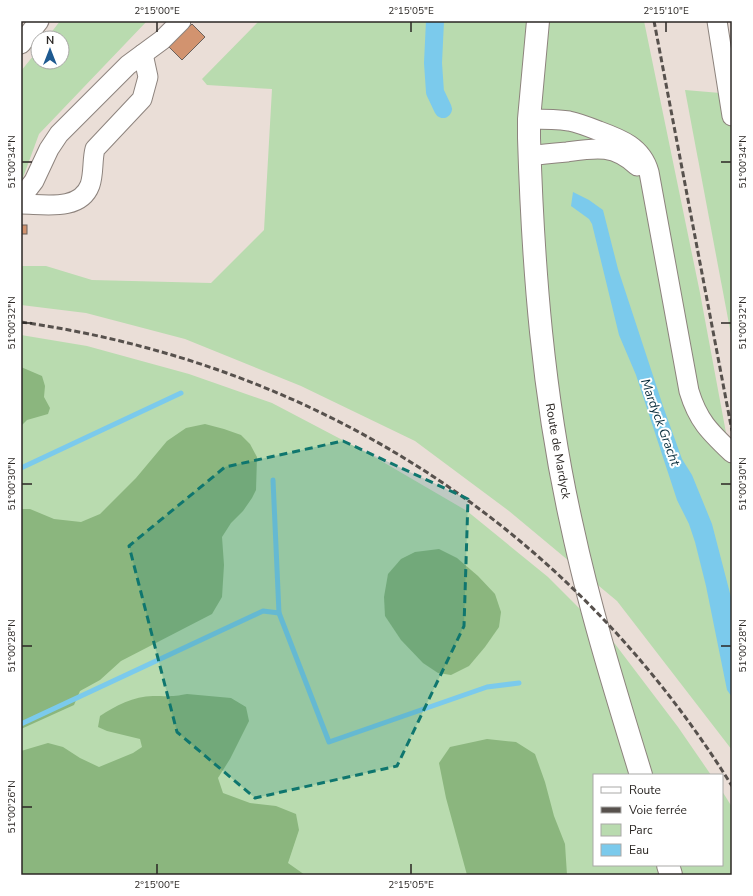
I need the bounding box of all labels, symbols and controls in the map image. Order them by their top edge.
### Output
text: 2°15'00"E [134,4,180,18]
text: 2°15'05"E [388,4,434,18]
text: 2°15'10"E [643,4,689,18]
north arrow [30,30,70,70]
text: N [46,33,54,48]
text: 51°00'34"N [5,135,19,189]
text: 51°00'34"N [736,135,750,189]
text: 51°00'32"N [5,296,19,350]
text: 51°00'32"N [736,296,750,350]
water label: Mardyck Gracht [636,376,684,469]
street label: Route de Mardyck [542,402,574,501]
text: 51°00'30"N [5,457,19,511]
text: 51°00'30"N [736,457,750,511]
text: 51°00'28"N [5,619,19,673]
text: 51°00'28"N [736,619,750,673]
legend [593,774,723,866]
text: 51°00'26"N [5,780,19,834]
text: Route [629,782,661,798]
text: Voie ferrée [628,802,687,818]
text: Parc [629,822,653,838]
text: Eau [629,842,649,858]
text: 2°15'00"E [134,878,180,892]
text: 2°15'05"E [388,878,434,892]

